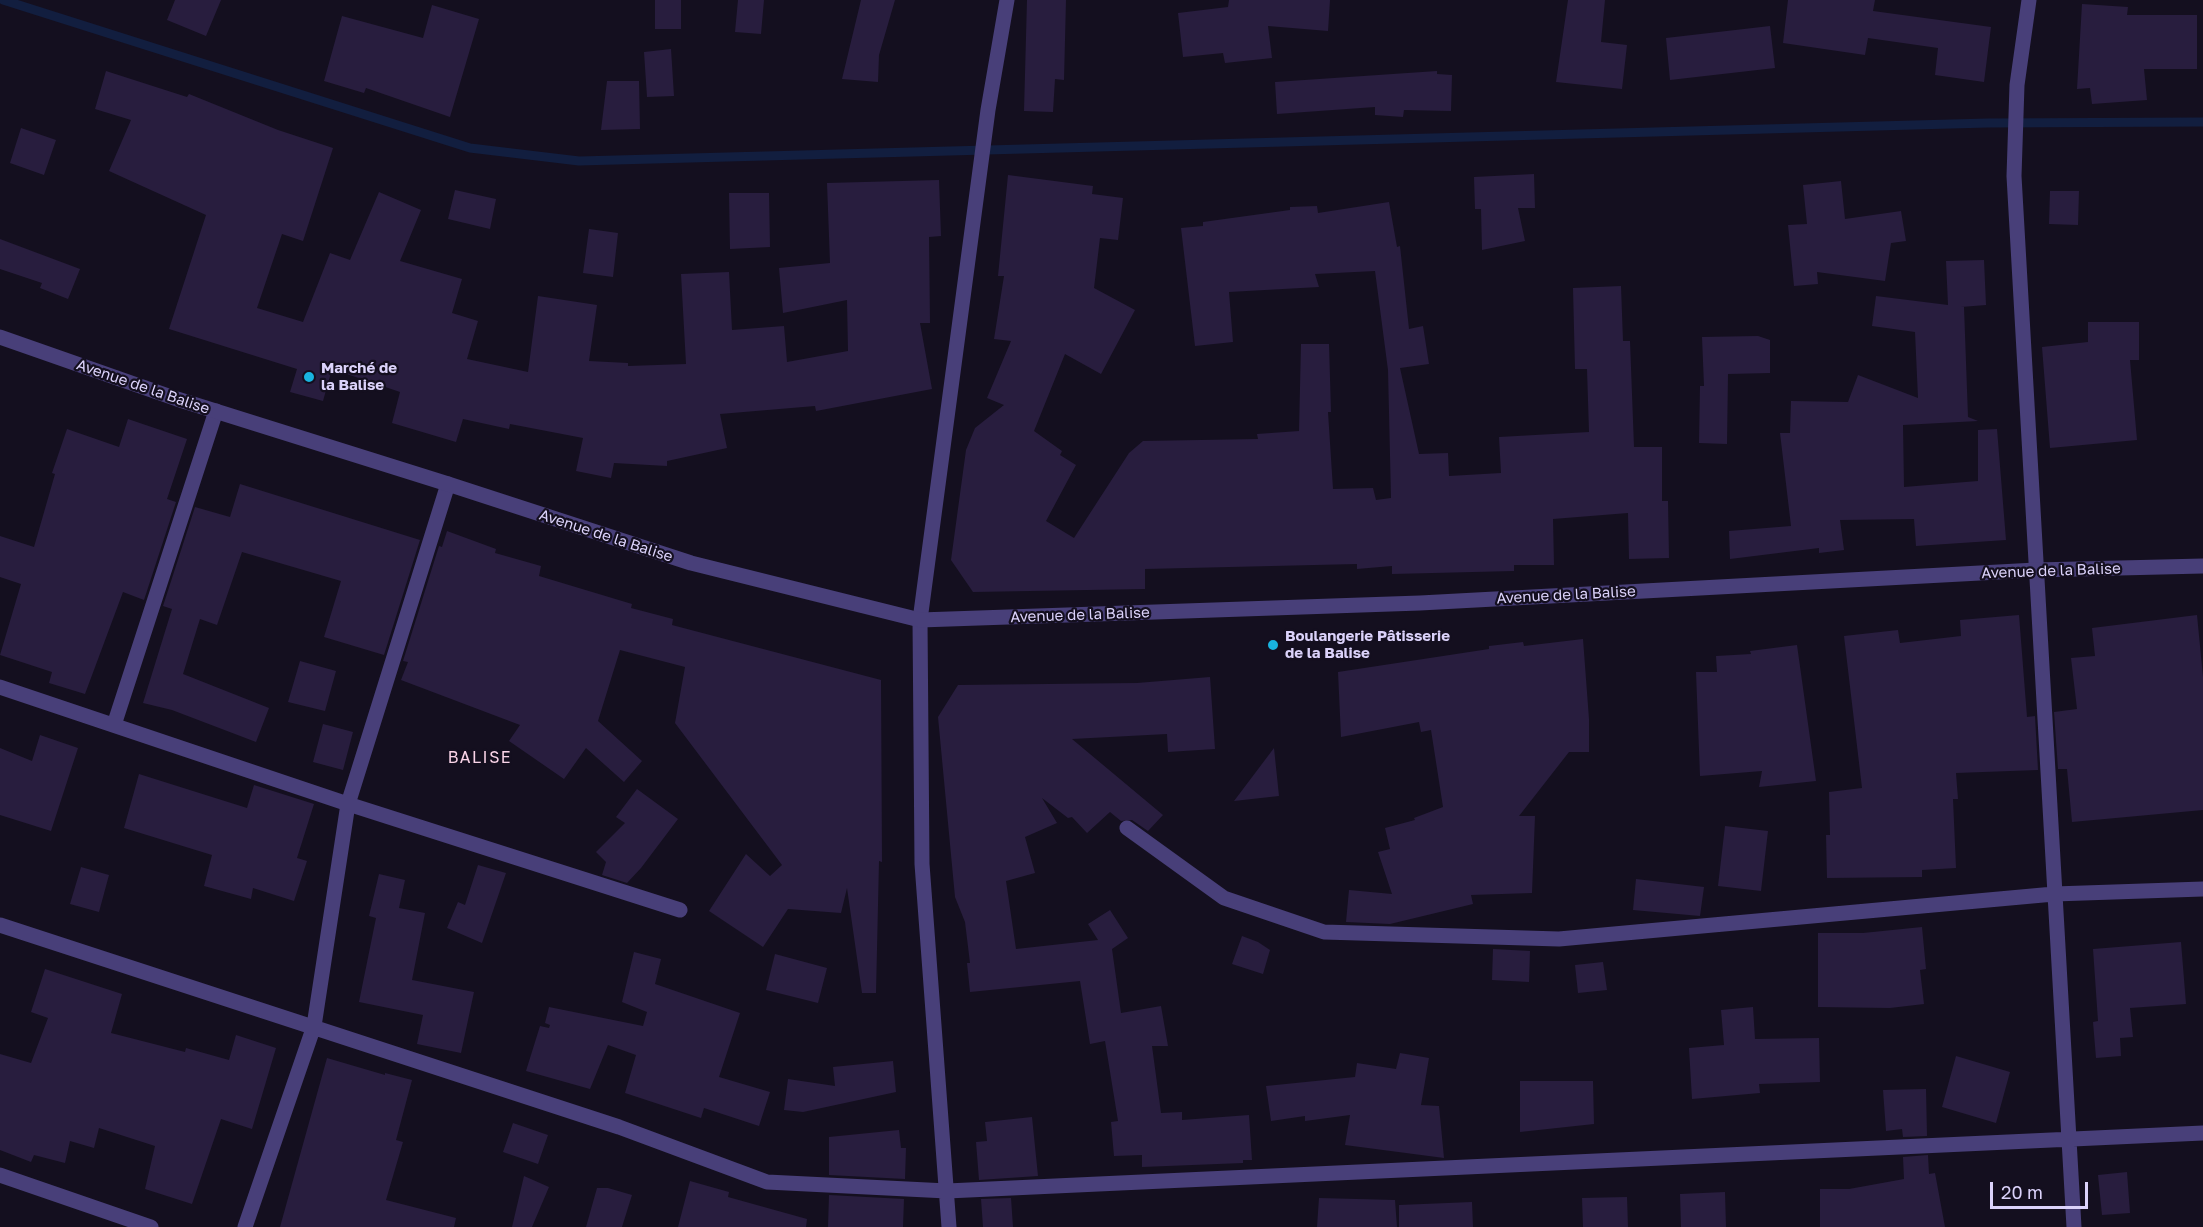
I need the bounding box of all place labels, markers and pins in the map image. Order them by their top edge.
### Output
place label: Marché de la Balise [321,359,397,394]
marker: Marché de la Balise [302,370,316,384]
place label: Boulangerie Pâtisserie de la Balise [1285,627,1450,662]
marker: Boulangerie Pâtisserie de la Balise [1266,638,1280,652]

